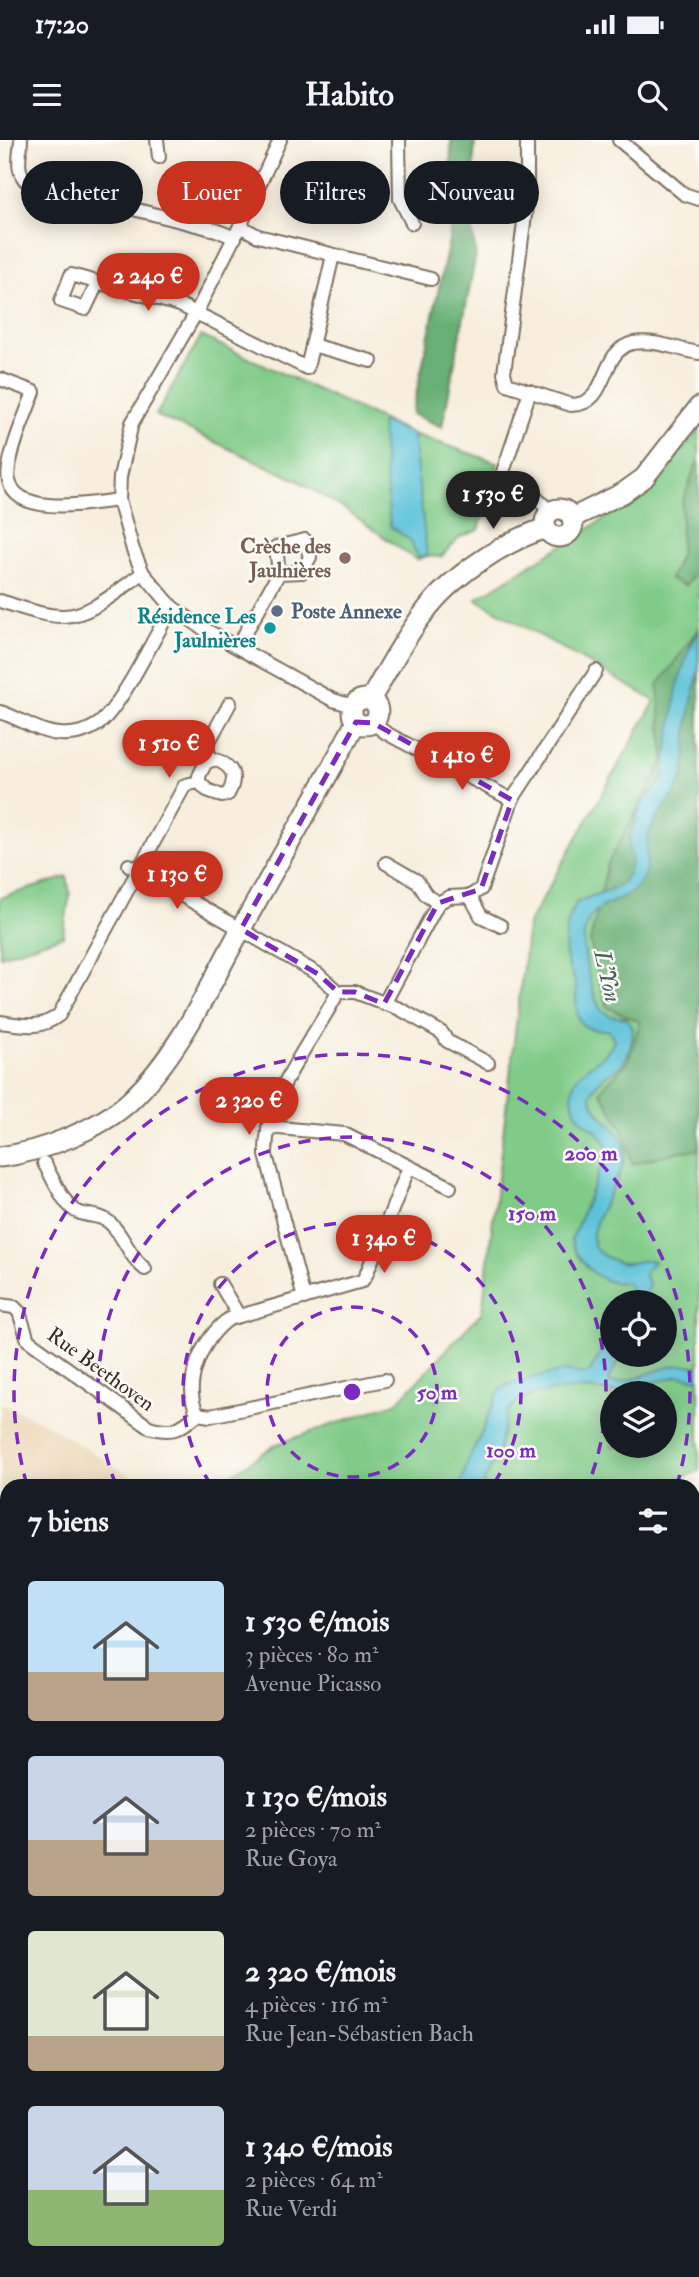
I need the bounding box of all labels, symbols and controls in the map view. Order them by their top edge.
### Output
text: 17:20 [35,9,89,41]
text: Habito [305,75,394,115]
icon: menu [28,76,66,114]
icon: search [633,76,671,114]
chip: Acheter [21,161,143,224]
chip: Louer [157,161,266,224]
chip: Filtres [280,161,390,224]
chip: Nouveau [404,161,539,224]
pin: 2 240 € [83,254,213,313]
text: 2 240 € [113,261,183,290]
pin: 1 530 € [428,472,558,531]
text: 1 530 € [462,479,524,508]
place label: Crèche des Jaulnières [240,533,331,584]
marker: Crèche des Jaulnières [337,550,353,566]
place label: Poste Annexe [291,598,402,625]
place label: Résidence Les Jaulnières [137,603,256,654]
marker: Poste Annexe [269,603,285,619]
marker: Résidence Les Jaulnières [262,620,278,636]
pin: 1 510 € [104,720,234,780]
text: 1 510 € [138,728,200,757]
pin: 1 410 € [397,732,527,792]
text: 1 410 € [430,740,494,769]
pin: 1 130 € [112,852,242,911]
text: 1 130 € [147,859,207,888]
water label: L'Yon [587,946,628,1005]
pin: 2 320 € [184,1077,314,1137]
text: 2 320 € [215,1085,283,1114]
text: 200 m [565,1140,618,1167]
text: 150 m [508,1200,557,1227]
pin: 1 340 € [319,1216,449,1275]
text: 1 340 € [352,1223,416,1252]
map controls [600,1290,677,1458]
button: locate [600,1290,677,1367]
street label: Rue Beethoven [42,1321,160,1418]
text: 50 m [417,1379,458,1406]
centre of rings [340,1380,364,1404]
button: layers [600,1381,677,1458]
text: 100 m [486,1437,537,1464]
icon: filters [634,1502,672,1540]
text: 7 biens [28,1503,109,1540]
text: 1 530 €/mois [245,1603,390,1640]
icon: home [84,1609,168,1693]
text: 3 pièces · 80 m² [245,1640,379,1669]
text: Avenue Picasso [245,1669,381,1698]
text: 1 130 €/mois [245,1778,387,1815]
icon: home [84,1784,168,1868]
text: 2 pièces · 70 m² [245,1815,381,1844]
text: Rue Goya [245,1844,337,1873]
text: 2 320 €/mois [245,1953,396,1990]
icon: home [84,1959,168,2043]
text: 4 pièces · 116 m² [245,1990,387,2019]
text: Rue Jean-Sébastien Bach [245,2019,474,2048]
text: 1 340 €/mois [245,2128,392,2165]
icon: home [84,2134,168,2218]
text: 2 pièces · 64 m² [245,2165,383,2194]
text: Rue Verdi [245,2194,337,2223]

